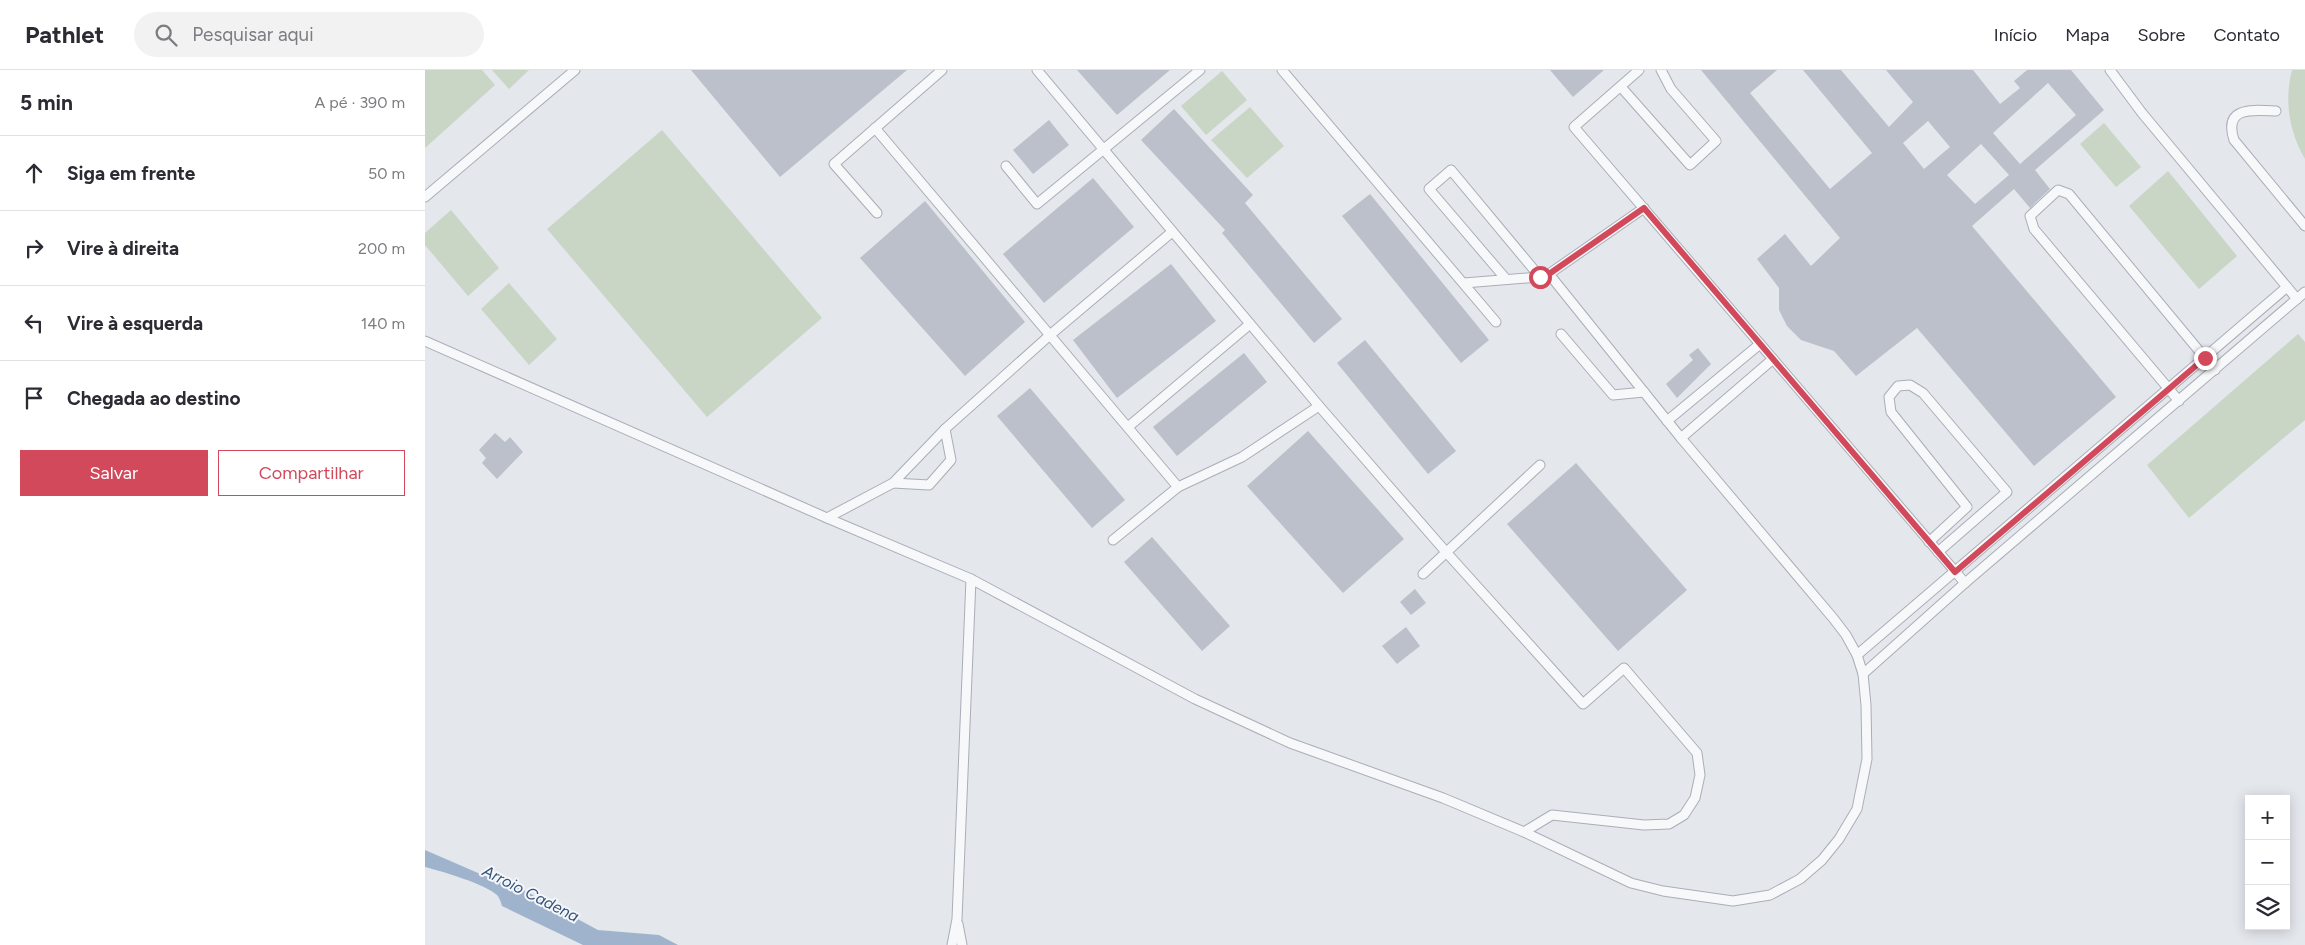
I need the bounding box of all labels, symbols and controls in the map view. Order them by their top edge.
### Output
search box [134,12,484,57]
text: Pathlet [25,20,104,49]
icon: search [152,21,180,49]
text: Pesquisar aqui [192,23,314,46]
text: Início [1994,24,2037,46]
text: Mapa [2065,24,2109,46]
text: Sobre [2137,24,2185,46]
text: Contato [2213,24,2280,46]
text: 5 min [20,90,73,115]
text: A pé · 390 m [314,93,405,112]
icon: ahead [20,159,48,187]
text: Siga em frente [67,162,195,185]
text: 50 m [368,164,405,183]
icon: right [20,234,48,262]
text: Vire à direita [67,237,179,260]
text: 200 m [358,239,405,258]
route start [1529,266,1552,289]
icon: left [20,309,48,337]
text: Vire à esquerda [67,312,203,335]
text: 140 m [361,314,405,333]
route end [2194,347,2217,370]
icon: arrive [20,384,48,412]
text: Chegada ao destino [67,387,240,410]
button: Salvar [20,450,208,496]
button: Compartilhar [218,450,405,496]
map controls [2245,795,2290,930]
button: + [2245,795,2290,840]
button: − [2245,840,2290,885]
water label: Arroio Cadena [479,861,582,926]
button: layers [2245,885,2290,930]

